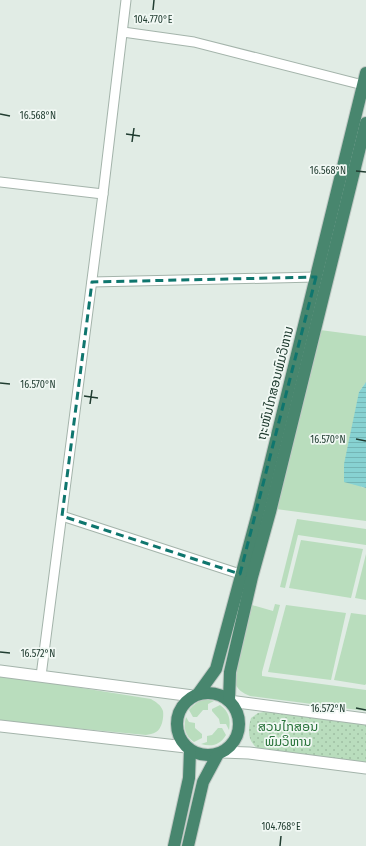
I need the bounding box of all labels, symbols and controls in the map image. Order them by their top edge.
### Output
text: 104.770°E [134,14,173,26]
text: 16.568°N [20,110,56,122]
text: 16.568°N [310,165,346,177]
street label: ຖະໜົນໄກສອນພົມວິຫານ [254,325,296,441]
text: 16.570°N [20,379,56,391]
text: 16.570°N [310,434,346,446]
text: 16.572°N [21,648,55,660]
text: 16.572°N [311,703,345,715]
park label: ສວນໄກສອນ ພົມວິຫານ [258,719,318,749]
text: 104.768°E [261,821,301,833]

